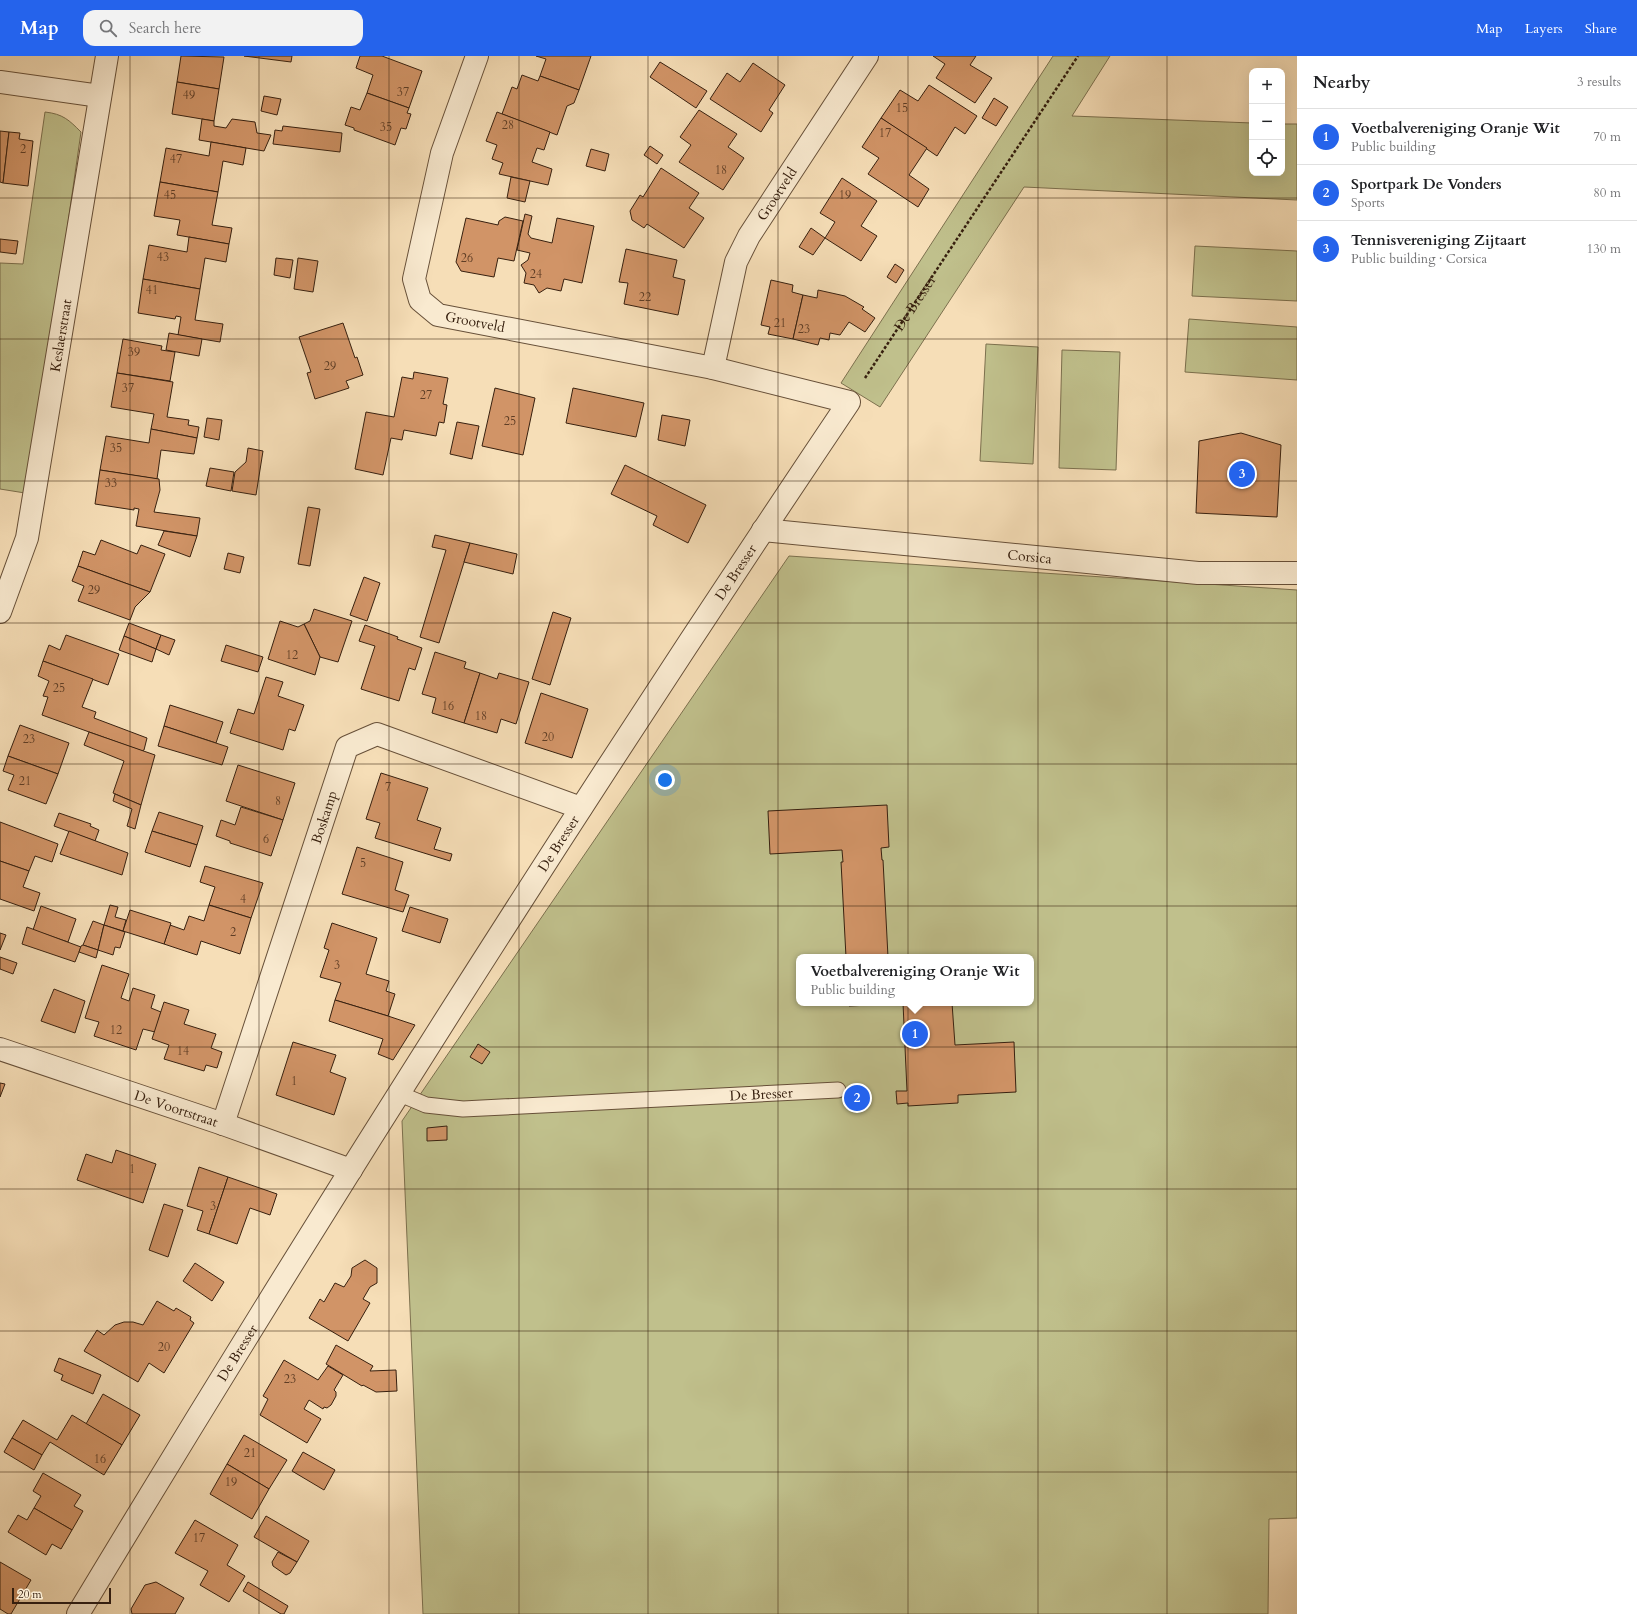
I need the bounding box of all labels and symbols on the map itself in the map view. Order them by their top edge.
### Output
house number: 37 [397,84,409,100]
house number: 49 [183,87,195,103]
house number: 15 [896,100,908,116]
house number: 28 [502,117,514,133]
house number: 35 [380,119,392,135]
house number: 17 [879,125,891,141]
house number: 2 [20,141,26,157]
house number: 47 [170,151,182,167]
house number: 18 [715,162,727,178]
street label: Grootveld [752,163,801,224]
house number: 45 [164,187,176,203]
house number: 19 [839,187,851,203]
house number: 43 [157,249,169,265]
house number: 26 [461,250,473,266]
house number: 24 [530,266,542,282]
street label: De Bresser [889,271,941,335]
house number: 41 [146,282,158,298]
house number: 22 [639,289,651,305]
street label: Keslaerstraat [45,297,76,373]
street label: Grootveld [444,307,507,337]
house number: 21 [774,315,786,331]
house number: 23 [798,321,810,337]
house number: 39 [128,344,140,360]
house number: 29 [324,358,336,374]
house number: 37 [122,380,134,396]
house number: 27 [420,387,432,403]
house number: 25 [504,413,516,429]
house number: 35 [110,440,122,456]
pin: 3 [1229,459,1255,489]
house number: 33 [105,475,117,491]
street label: De Bresser [710,540,761,604]
street label: Corsica [1007,545,1053,568]
house number: 29 [88,582,100,598]
house number: 12 [286,647,298,663]
house number: 25 [53,680,65,696]
house number: 16 [442,698,454,714]
house number: 18 [475,708,487,724]
house number: 20 [542,729,554,745]
house number: 23 [23,731,35,747]
your location [655,770,675,790]
house number: 21 [19,773,31,789]
house number: 7 [385,779,391,795]
street label: Boskamp [306,788,341,846]
house number: 8 [275,793,281,809]
street label: De Bresser [533,811,584,875]
house number: 6 [263,831,269,847]
house number: 5 [360,855,366,871]
house number: 4 [240,891,246,907]
house number: 2 [230,924,236,940]
house number: 3 [334,957,340,973]
pin: 1 [902,1019,928,1049]
house number: 12 [110,1022,122,1038]
house number: 14 [177,1043,189,1059]
house number: 1 [291,1073,297,1089]
street label: De Bresser [729,1083,794,1105]
pin: 2 [844,1083,870,1113]
street label: De Voortstraat [132,1085,221,1131]
house number: 1 [129,1161,135,1177]
house number: 3 [210,1198,216,1214]
street label: De Bresser [213,1320,262,1385]
house number: 20 [158,1339,170,1355]
house number: 23 [284,1371,296,1387]
house number: 21 [244,1445,256,1461]
house number: 16 [94,1451,106,1467]
house number: 19 [225,1474,237,1490]
house number: 17 [193,1530,205,1546]
scale bar [12,1586,111,1605]

